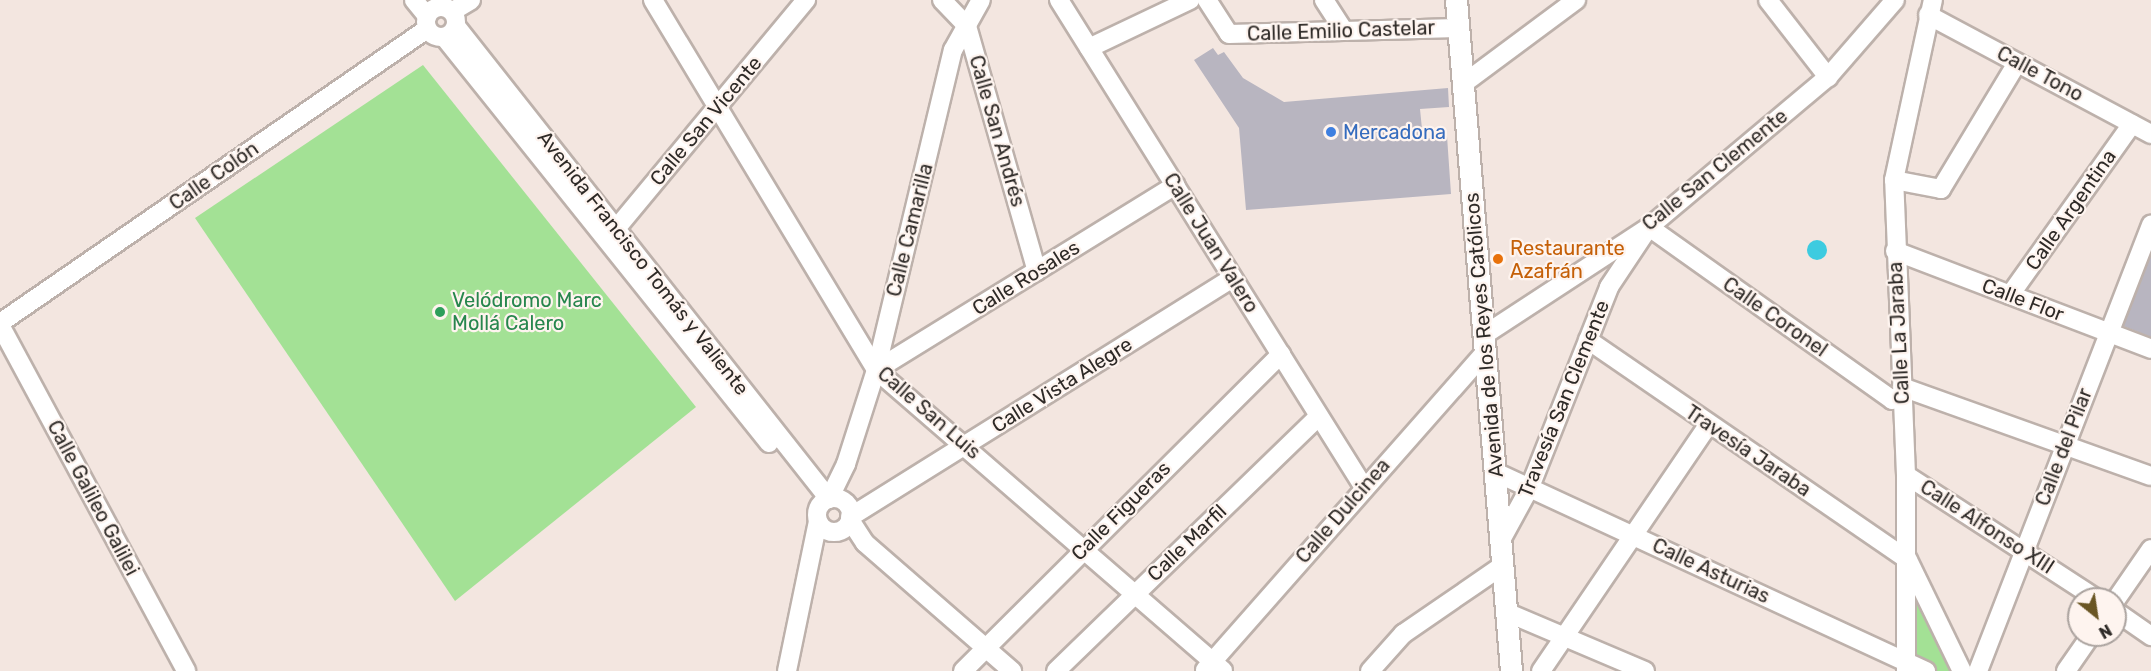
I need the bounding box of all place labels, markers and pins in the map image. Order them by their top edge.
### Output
place label: Mercadona [1343,120,1446,144]
marker: Mercadona [1324,125,1338,139]
place label: Restaurante Azafrán [1510,236,1625,283]
marker: Restaurante Azafrán [1491,252,1505,266]
place label: Velódromo Marc Mollá Calero [452,288,602,335]
marker: Velódromo Marc Mollá Calero [433,305,447,319]

